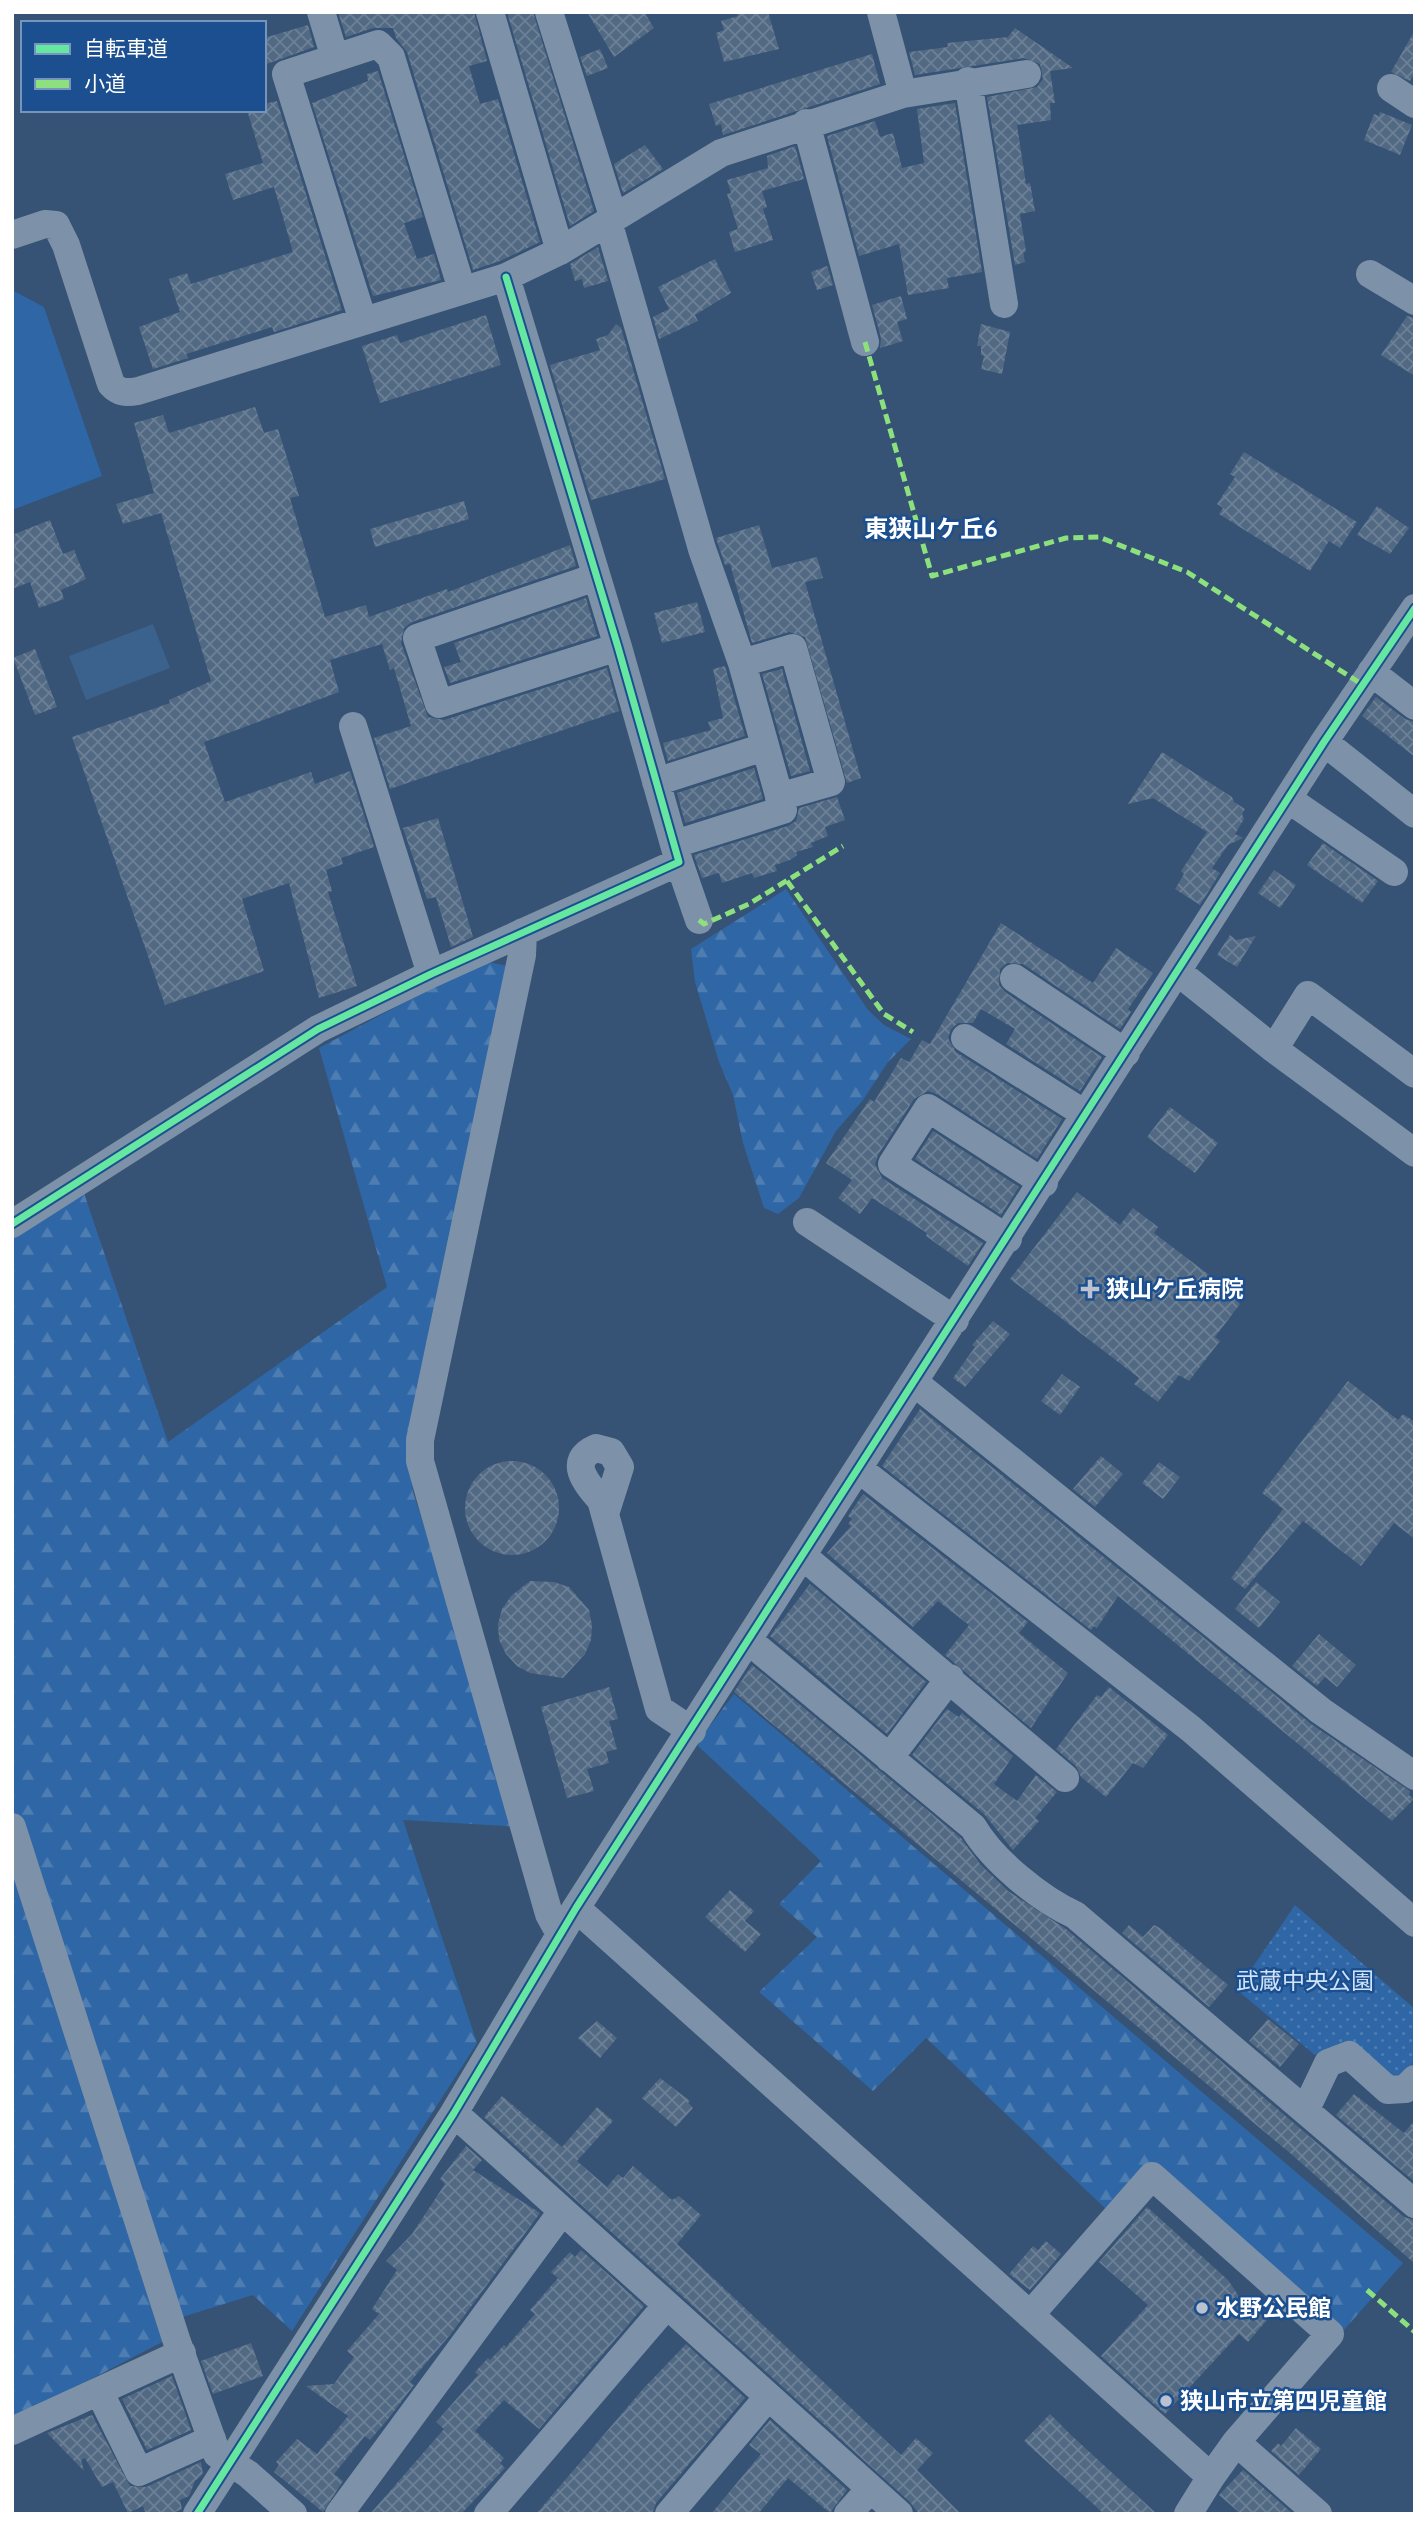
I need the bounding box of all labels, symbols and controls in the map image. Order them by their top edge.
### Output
legend [21,21,266,112]
text: 自転車道 [84,36,168,61]
text: 小道 [84,71,126,96]
district label: 東狭山ケ丘6 [864,514,998,543]
place label: 狭山ケ丘病院 [1106,1275,1244,1303]
marker: 狭山ケ丘病院 [1080,1279,1100,1299]
park label: 武蔵中央公園 [1236,1967,1374,1995]
place label: 水野公民館 [1216,2294,1331,2322]
marker: 水野公民館 [1194,2300,1210,2316]
place label: 狭山市立第四児童館 [1180,2387,1387,2415]
marker: 狭山市立第四児童館 [1158,2393,1174,2409]

